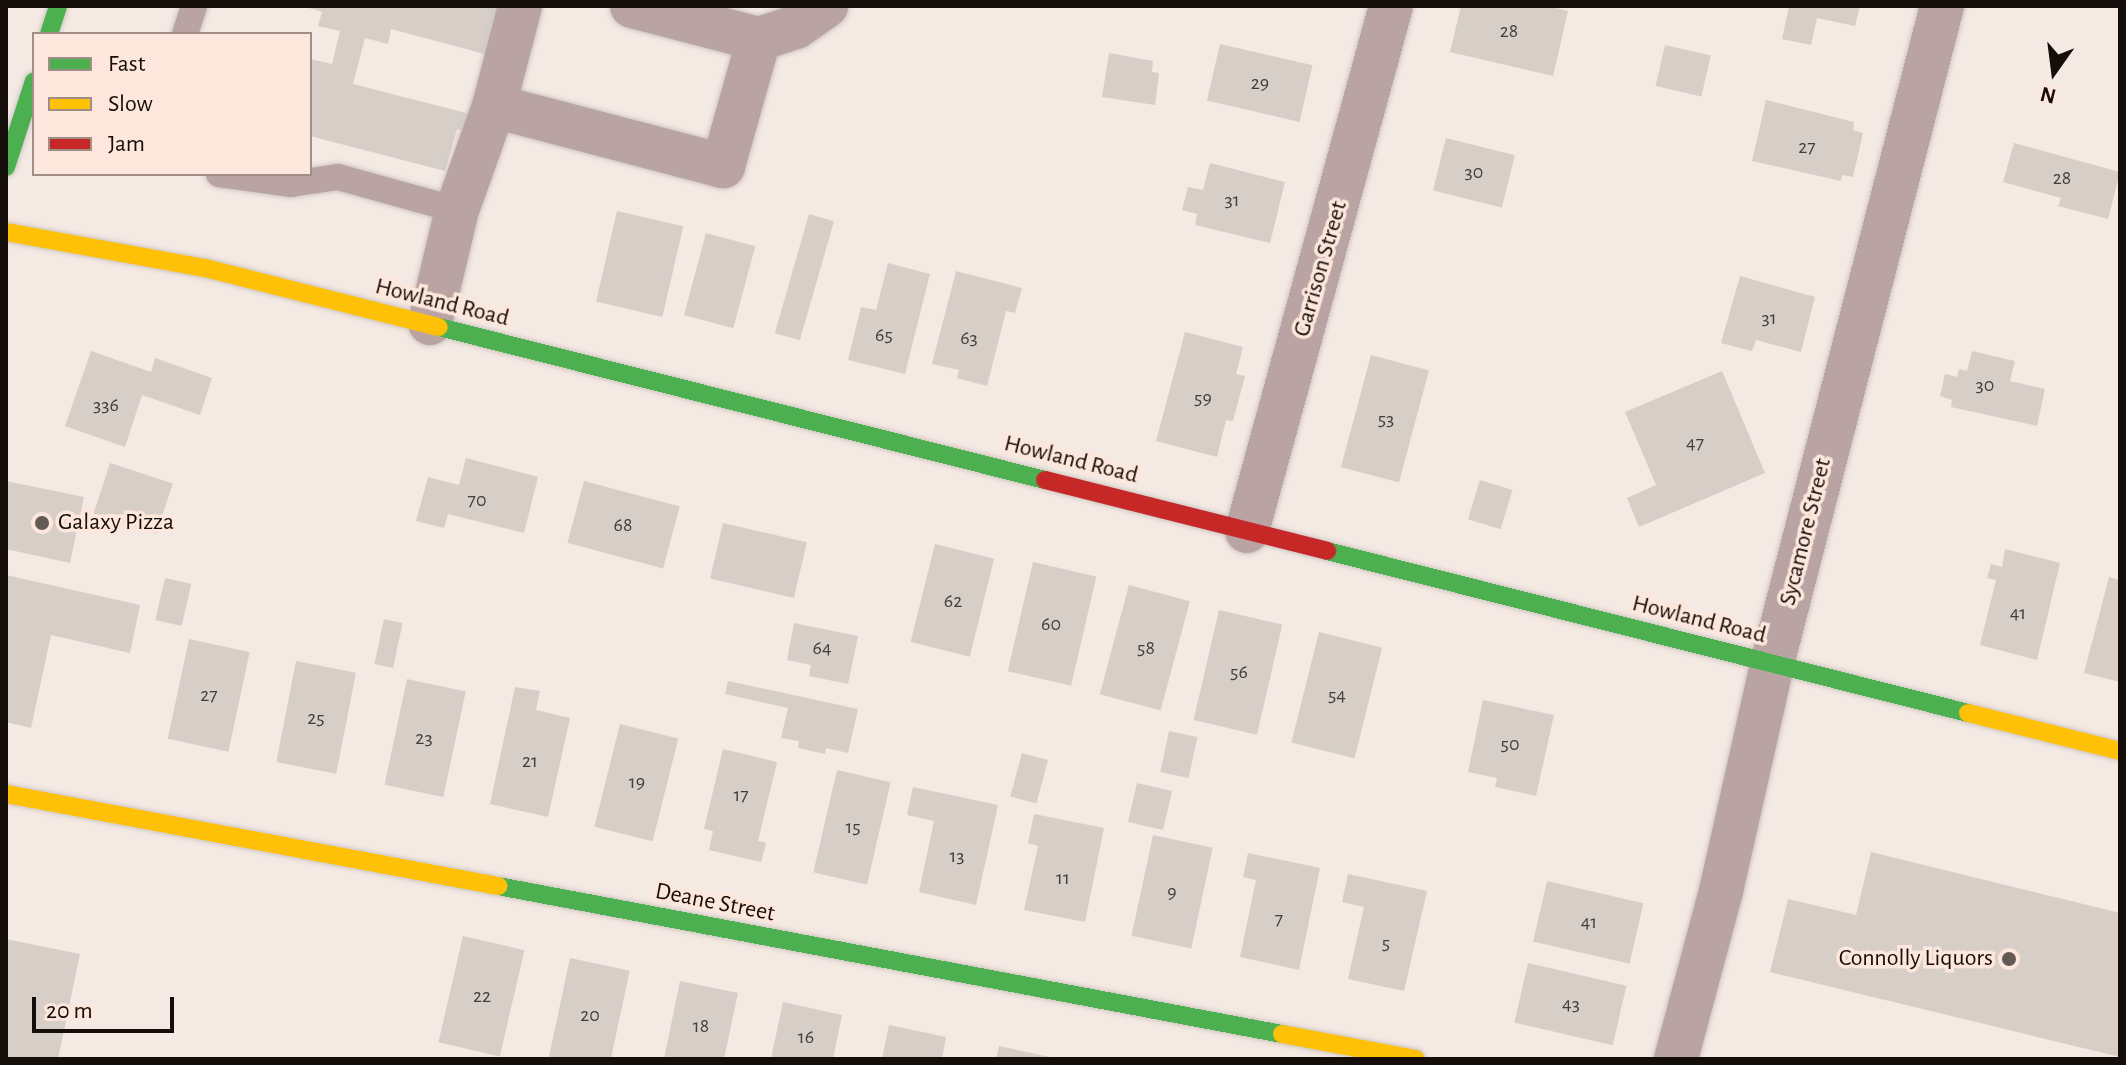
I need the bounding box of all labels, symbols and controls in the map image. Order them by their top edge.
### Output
house number: 28 [1500,19,1518,43]
legend [32,32,312,176]
north arrow [2014,32,2094,112]
text: Fast [108,52,145,76]
house number: 29 [1251,71,1269,95]
text: N [2038,83,2058,108]
text: Slow [108,92,153,116]
text: Jam [108,132,145,156]
house number: 27 [1798,135,1816,159]
house number: 30 [1465,160,1483,184]
house number: 28 [2053,166,2071,190]
house number: 31 [1224,188,1240,212]
street label: Garrison Street [1288,198,1354,340]
street label: Howland Road [372,272,512,334]
house number: 31 [1761,306,1777,330]
house number: 65 [875,323,893,347]
house number: 63 [960,326,978,350]
house number: 30 [1976,373,1994,397]
house number: 59 [1194,386,1212,410]
house number: 336 [93,393,119,417]
house number: 53 [1378,407,1394,431]
street label: Howland Road [1001,429,1141,491]
house number: 47 [1686,431,1704,455]
street label: Sycamore Street [1774,455,1838,609]
house number: 70 [468,488,486,512]
place label: Galaxy Pizza [58,509,174,537]
house number: 68 [614,513,632,537]
marker: Galaxy Pizza [33,514,51,532]
house number: 62 [944,589,962,613]
street label: Howland Road [1629,589,1769,651]
house number: 41 [2010,601,2026,625]
house number: 60 [1041,612,1061,636]
house number: 64 [812,636,832,660]
house number: 58 [1137,636,1155,660]
house number: 56 [1230,660,1248,684]
house number: 27 [200,683,218,707]
house number: 54 [1328,683,1346,707]
house number: 25 [307,706,325,730]
house number: 23 [415,726,433,750]
house number: 50 [1501,732,1519,756]
house number: 21 [522,749,538,773]
house number: 19 [629,770,645,794]
house number: 17 [733,783,749,807]
house number: 15 [845,815,861,839]
house number: 13 [949,844,965,868]
house number: 11 [1056,866,1070,890]
street label: Deane Street [653,877,777,929]
house number: 9 [1167,880,1177,904]
house number: 7 [1275,907,1283,931]
house number: 41 [1581,910,1597,934]
house number: 5 [1382,931,1390,955]
place label: Connolly Liquors [1839,945,1993,973]
marker: Connolly Liquors [2000,950,2018,968]
scale bar [36,981,178,1031]
house number: 22 [473,984,491,1008]
house number: 43 [1562,992,1580,1016]
text: 20 m [46,999,93,1023]
house number: 20 [580,1003,600,1027]
house number: 18 [693,1014,709,1038]
house number: 16 [798,1025,814,1049]

